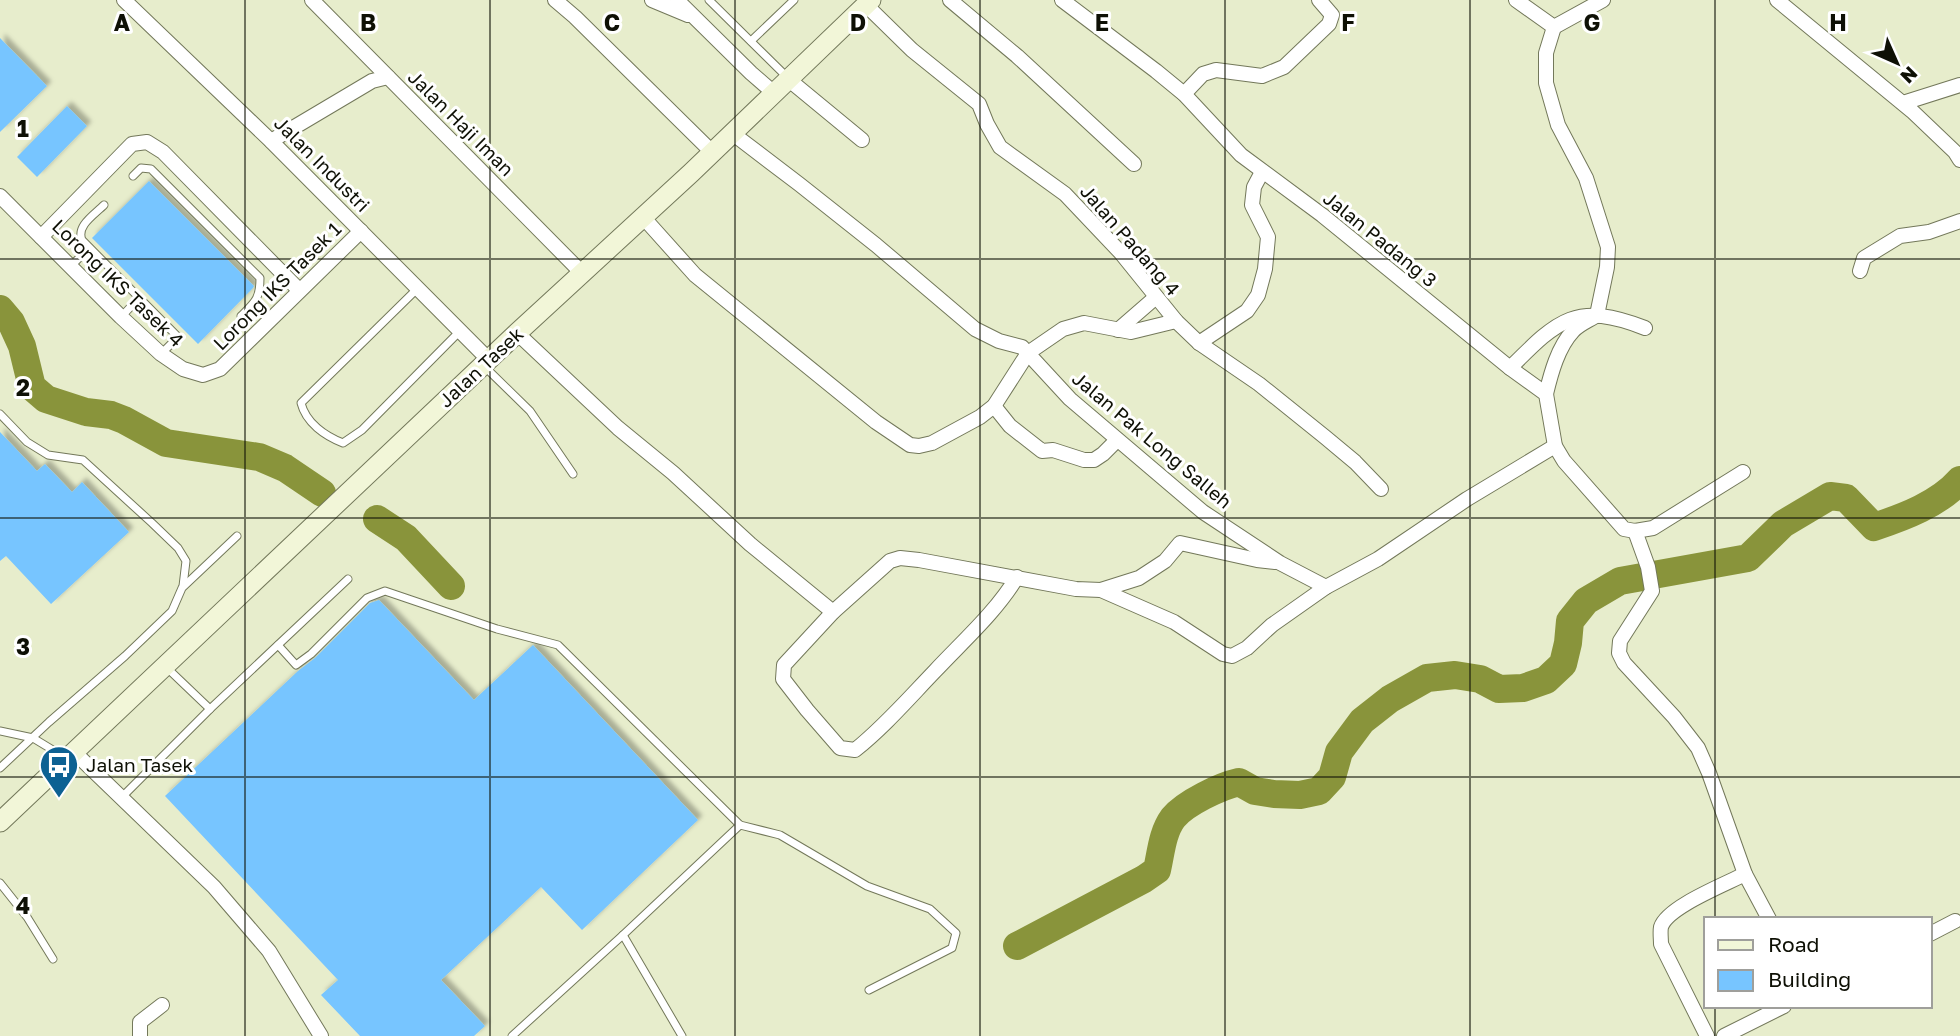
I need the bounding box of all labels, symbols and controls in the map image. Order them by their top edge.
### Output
text: A [114,8,131,36]
text: B [360,8,376,36]
text: C [604,8,620,36]
text: D [850,8,866,36]
text: E [1095,8,1109,36]
text: F [1341,8,1355,36]
text: G [1584,8,1600,36]
text: H [1829,8,1847,36]
north arrow [1862,28,1932,98]
text: N [1896,62,1923,89]
street label: Jalan Haji Iman [404,65,519,180]
street label: Jalan Industri [270,111,375,216]
text: 1 [17,114,29,142]
street label: Jalan Padang 4 [1076,179,1185,300]
street label: Jalan Padang 3 [1319,186,1442,291]
street label: Lorong IKS Tasek 4 [48,214,189,351]
street label: Lorong IKS Tasek 1 [208,217,345,354]
street label: Jalan Tasek [434,322,528,412]
street label: Jalan Pak Long Salleh [1068,366,1237,513]
text: 2 [16,373,30,401]
text: 3 [16,632,30,660]
bus stop icon: Jalan Tasek [38,744,80,799]
place label: Jalan Tasek [86,753,193,776]
text: 4 [16,891,30,919]
legend [1704,917,1932,1008]
text: Road [1768,931,1819,957]
text: Building [1768,966,1851,992]

